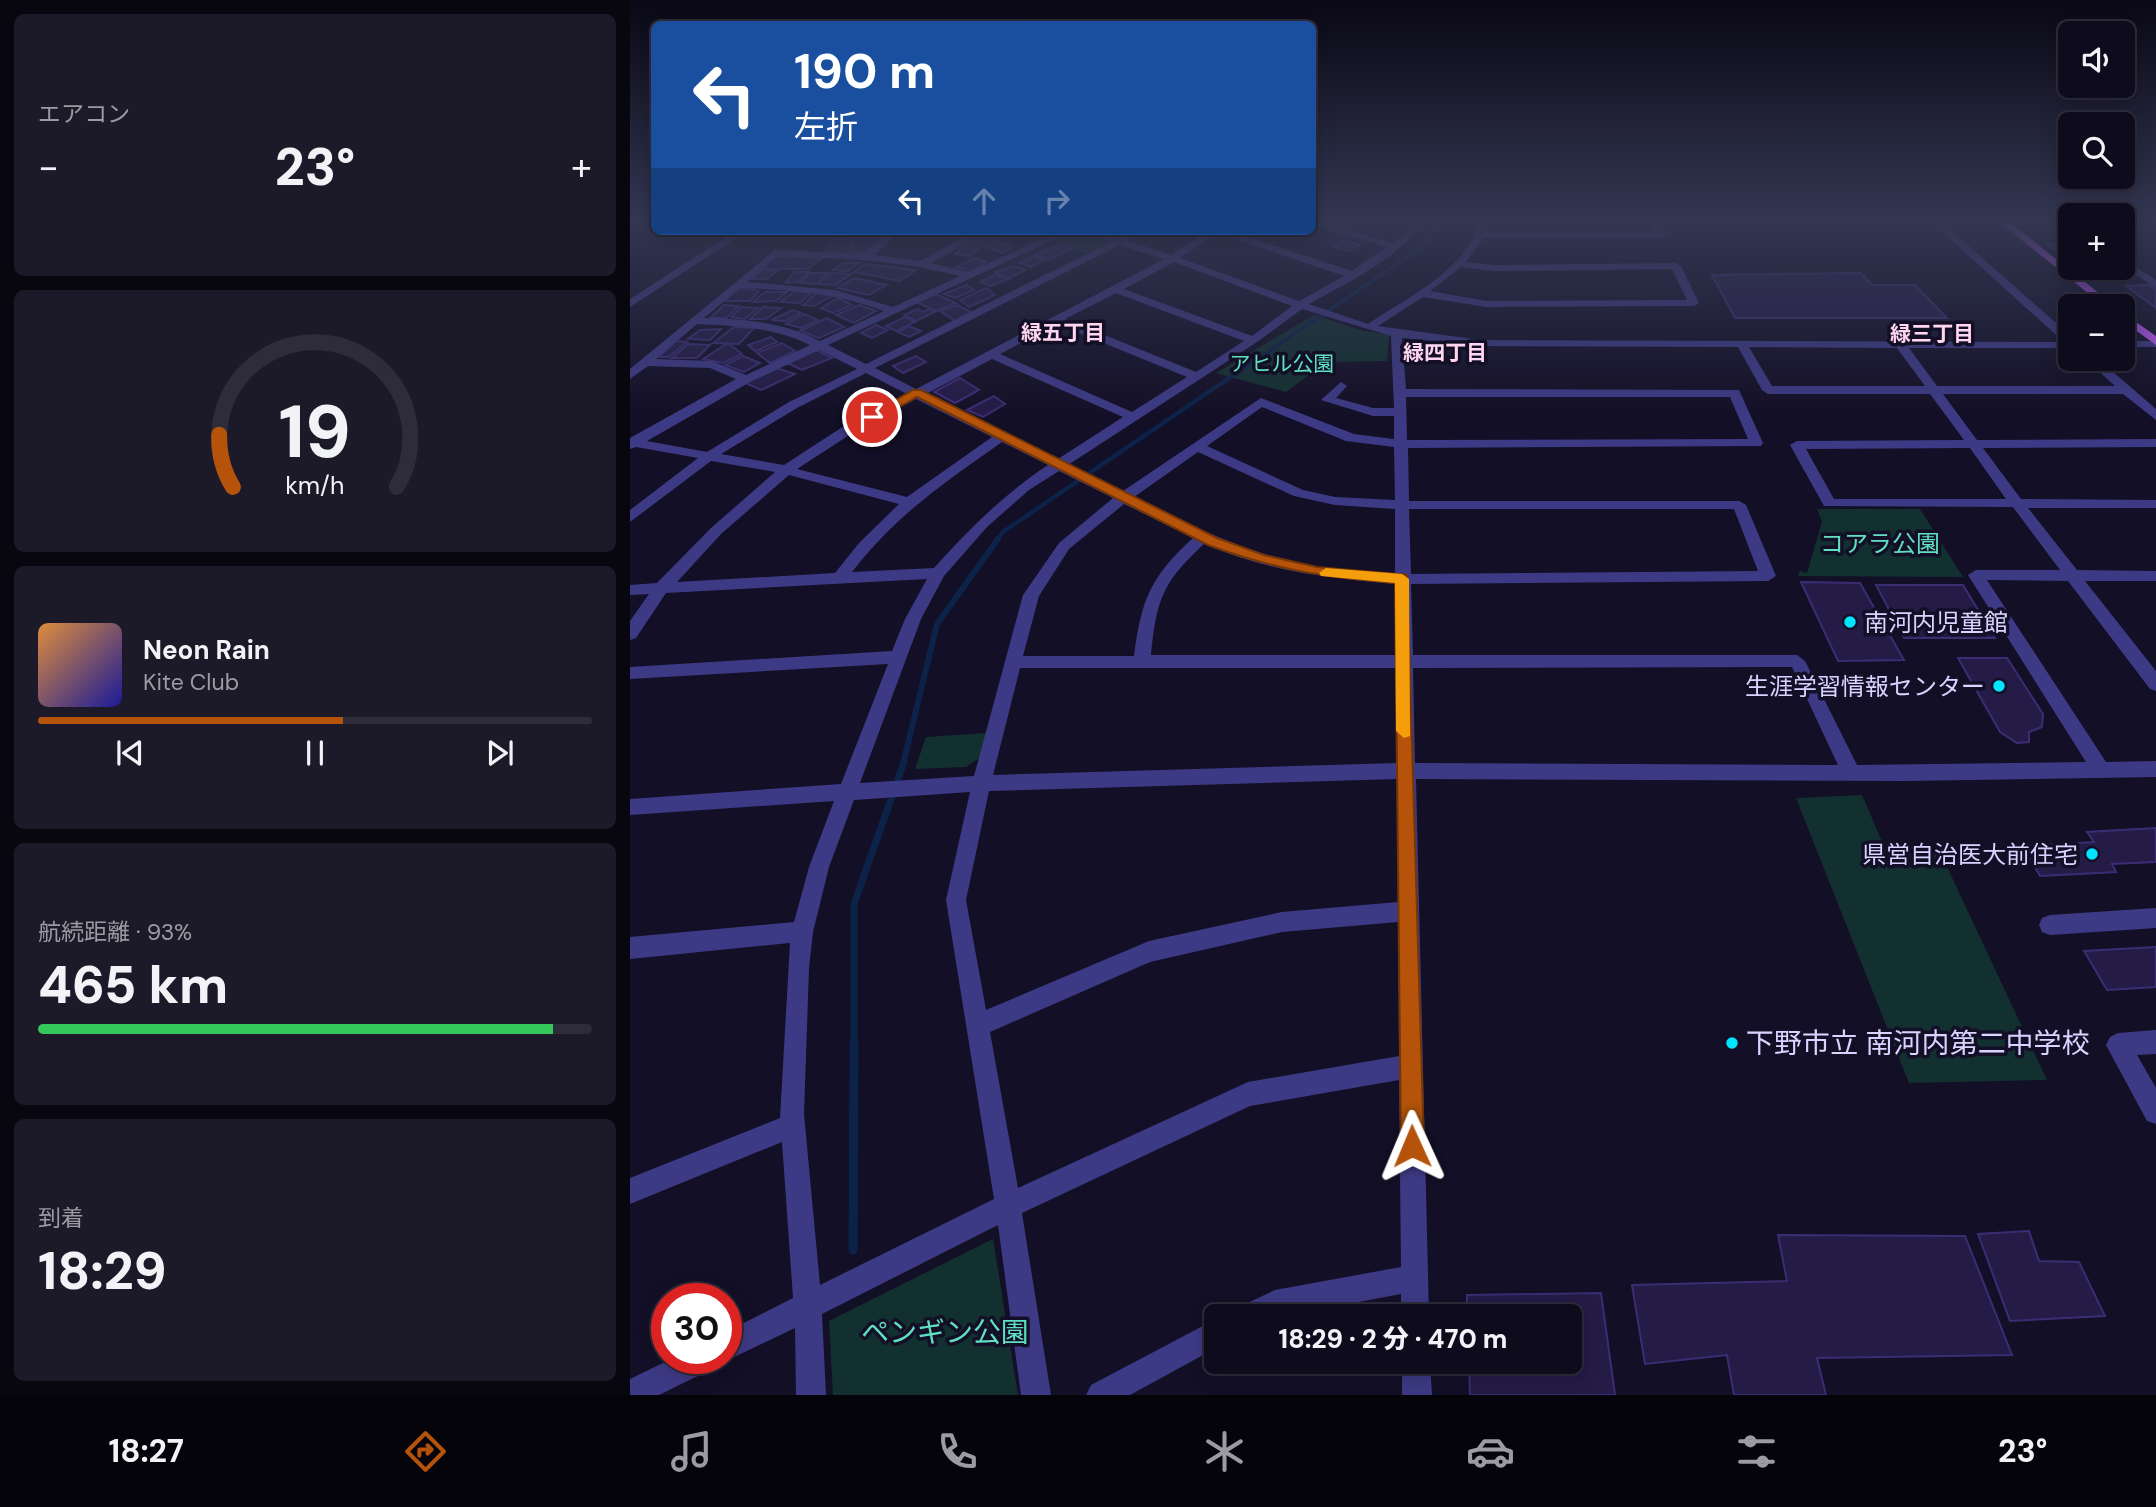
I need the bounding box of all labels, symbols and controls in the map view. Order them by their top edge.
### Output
map controls [2058,21,2135,371]
button: sound [2058,21,2135,98]
text: 190 m [794,39,935,103]
icon: left [679,49,770,140]
text: エアコン [38,99,130,129]
text: 左折 [794,106,858,148]
button: search [2058,112,2135,189]
text: 23° [275,133,355,201]
text: − [38,142,59,192]
text: + [571,142,592,192]
icon: left [892,182,930,220]
icon: ahead [965,182,1003,220]
icon: right [1038,182,1076,220]
button: + [2058,203,2135,280]
button: − [2058,294,2135,371]
district label: 緑五丁目 [1021,319,1105,347]
district label: 緑三丁目 [1890,320,1974,348]
district label: 緑四丁目 [1403,339,1487,367]
park label: アヒル公園 [1230,350,1335,378]
text: 19 [279,386,351,481]
pin [842,387,902,447]
icon: arrive [853,398,891,436]
text: km/h [285,469,345,502]
park label: コアラ公園 [1820,528,1940,559]
place label: 南河内児童館 [1864,607,2008,638]
marker: 南河内児童館 [1842,614,1858,630]
text: Neon Rain [143,633,270,667]
text: Kite Club [143,667,239,697]
place label: 生涯学習情報センター [1745,671,1985,702]
marker: 生涯学習情報センター [1991,678,2007,694]
icon: previous [111,734,149,772]
icon: pause [296,734,334,772]
icon: next [481,734,519,772]
place label: 県営自治医大前住宅 [1862,839,2078,870]
marker: 県営自治医大前住宅 [2084,846,2100,862]
text: 航続距離 · 93% [38,917,192,947]
text: 465 km [38,951,228,1019]
place label: 下野市立 南河内第二中学校 [1746,1025,2089,1062]
marker: 下野市立 南河内第二中学校 [1724,1035,1740,1051]
position arrow [1375,1109,1449,1183]
text: 到着 [38,1203,84,1233]
text: 18:29 [38,1237,167,1305]
speed limit sign: 30 [651,1283,742,1374]
park label: ペンギン公園 [861,1314,1029,1351]
text: 18:29 · 2 分 · 470 m [1279,1322,1507,1356]
icon: directions [401,1427,450,1476]
icon: music [667,1427,716,1476]
icon: phone [933,1427,982,1476]
icon: climate [1200,1427,1249,1476]
icon: car [1466,1427,1515,1476]
icon: filters [1732,1427,1781,1476]
text: 18:27 [109,1430,184,1472]
text: 23° [1998,1430,2047,1472]

